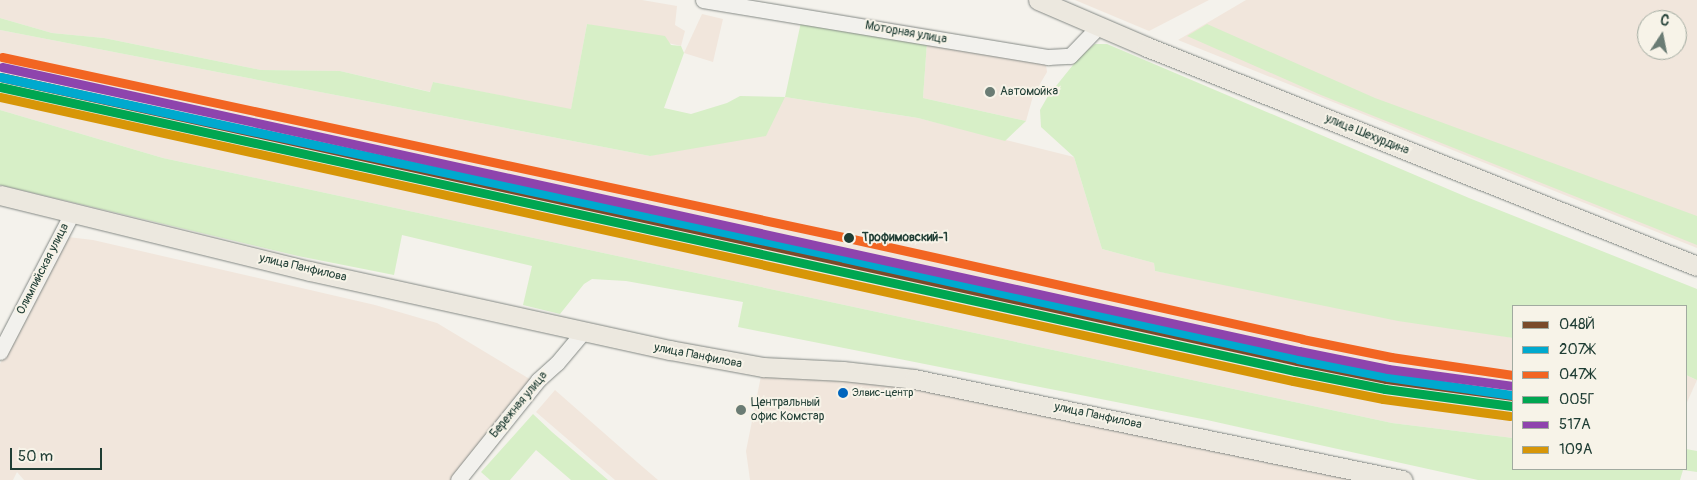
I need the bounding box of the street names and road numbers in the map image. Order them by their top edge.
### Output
street label: Моторная улица [864,19,948,47]
street label: улица Шехурдина [1323,112,1411,158]
street label: Олимпийская улица [14,221,72,317]
street label: улица Панфилова [258,251,348,285]
street label: улица Панфилова [653,340,743,372]
street label: Бережная улица [487,369,551,441]
street label: улица Панфилова [1053,400,1143,432]

